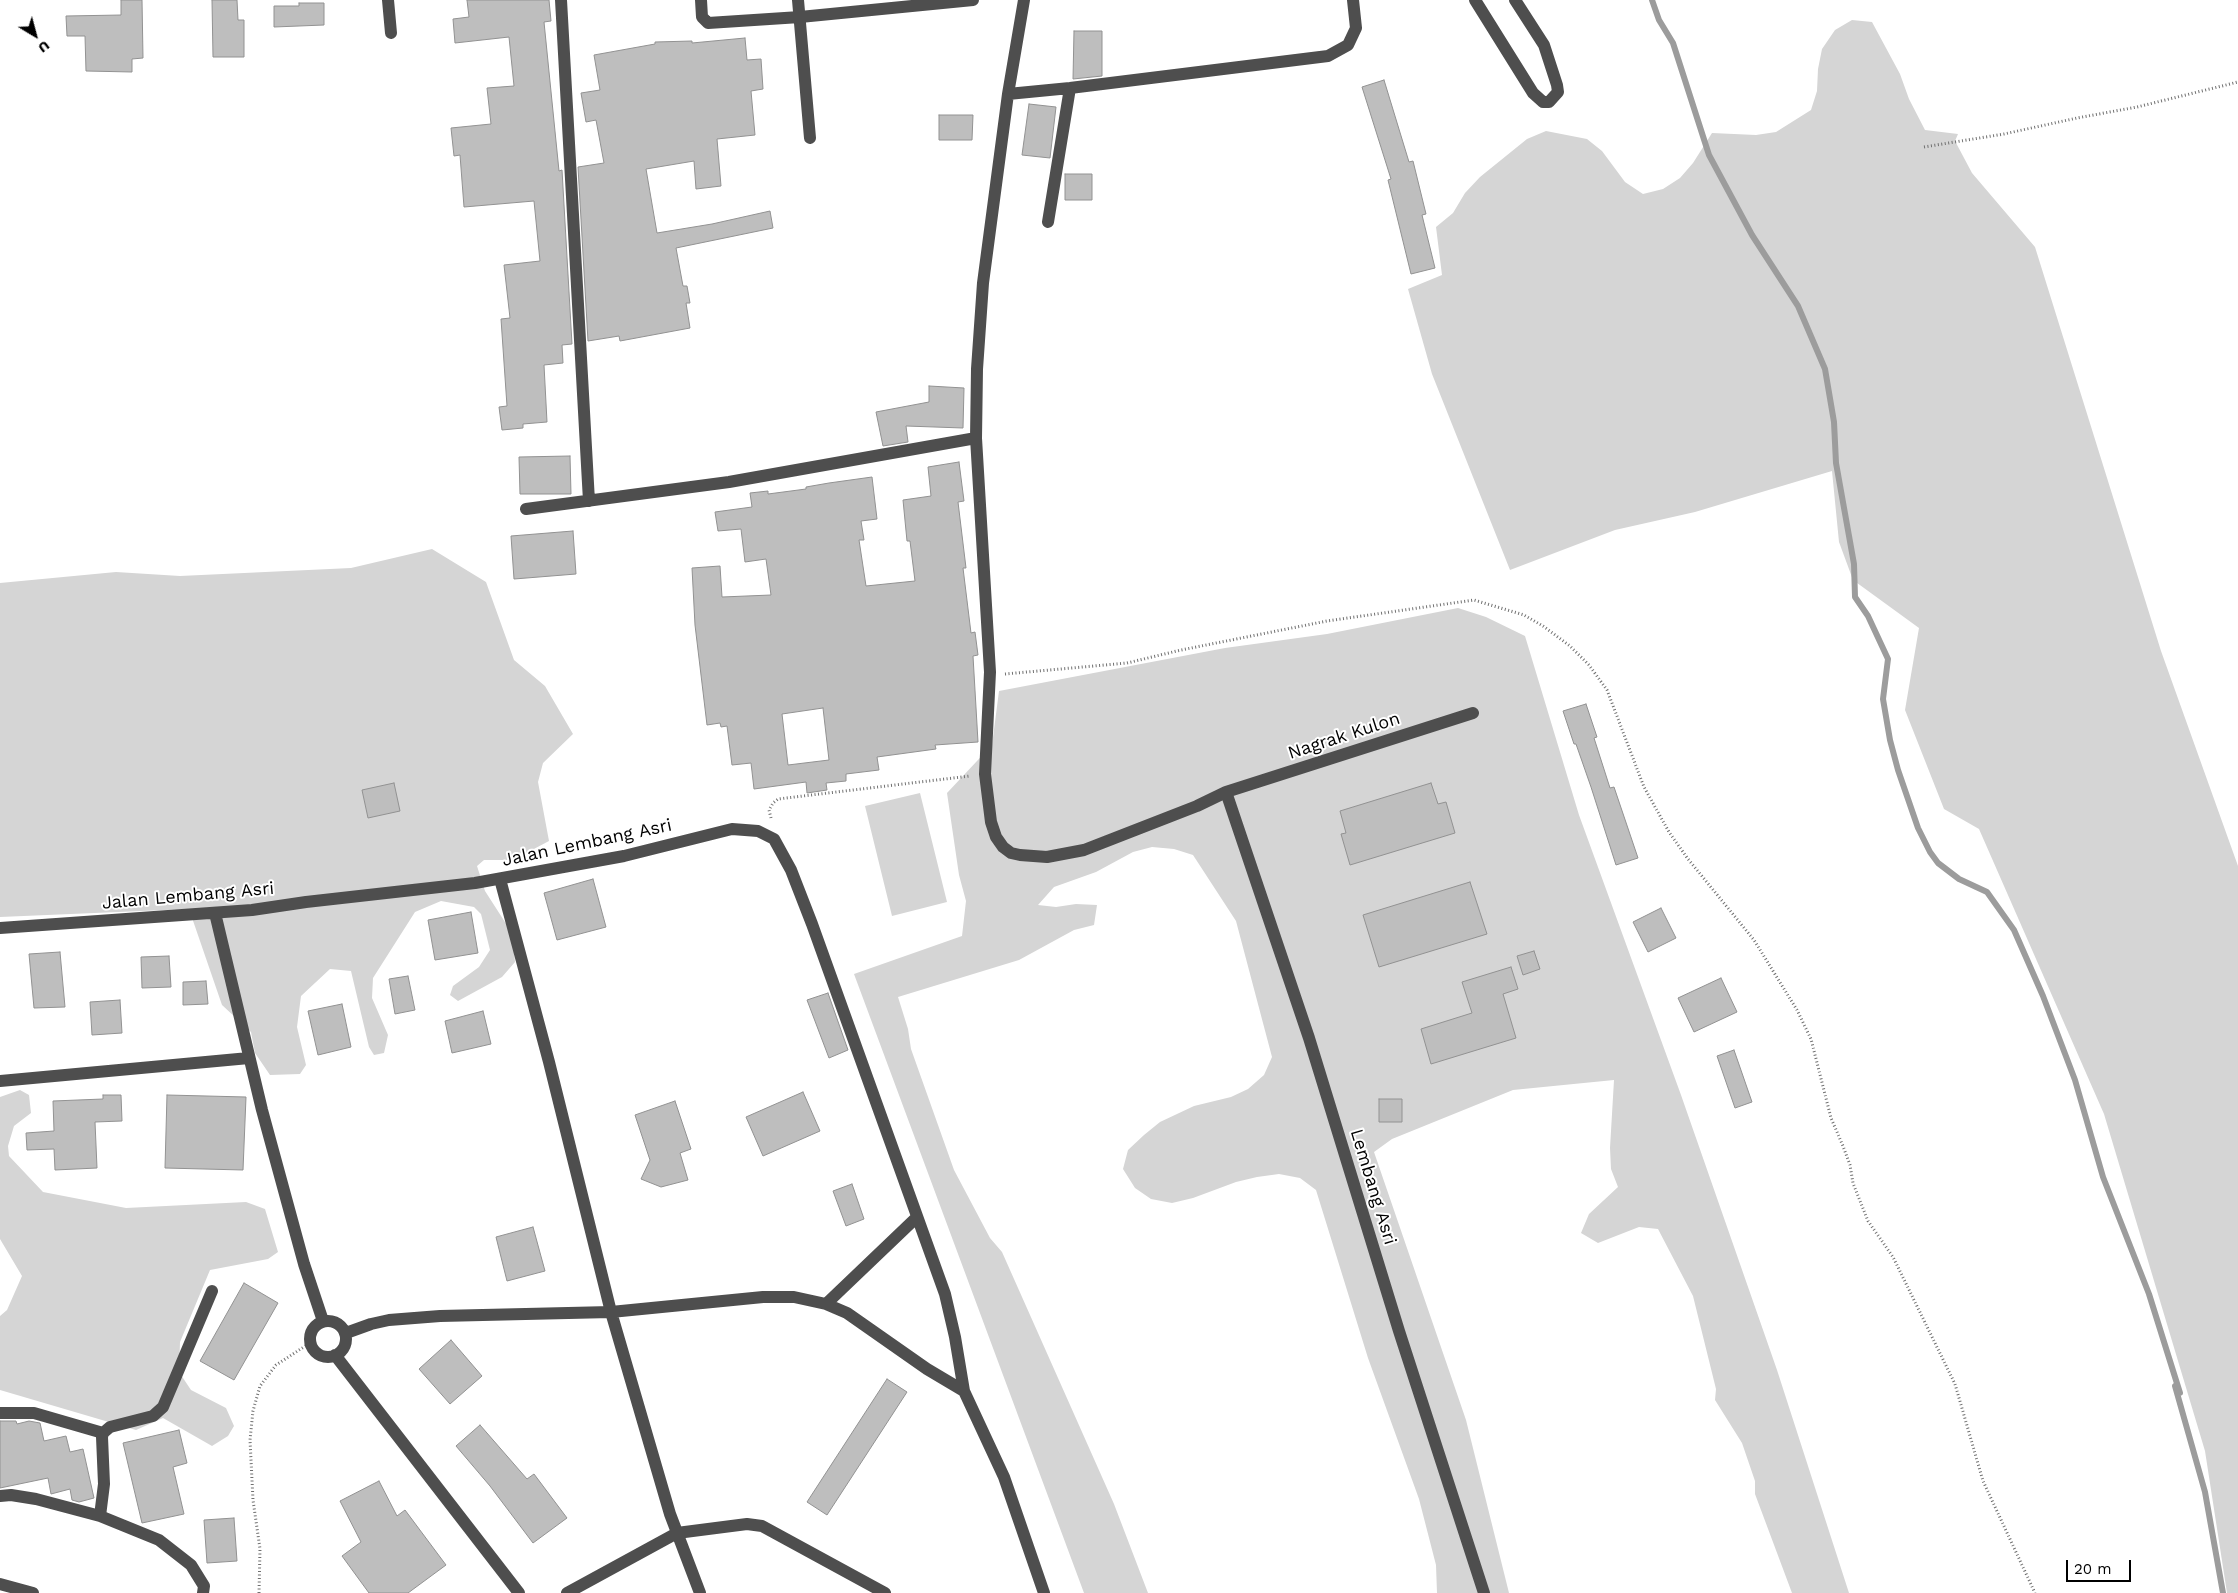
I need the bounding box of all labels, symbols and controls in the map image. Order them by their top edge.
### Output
north arrow [10,10,60,60]
text: U [35,38,53,56]
street label: Nagrak Kulon [1285,708,1403,764]
street label: Jalan Lembang Asri [500,814,674,872]
street label: Jalan Lembang Asri [101,878,275,914]
street label: Lembang Asri [1345,1127,1401,1247]
scale bar [2068,1550,2133,1582]
text: 20 m [2074,1560,2112,1578]

